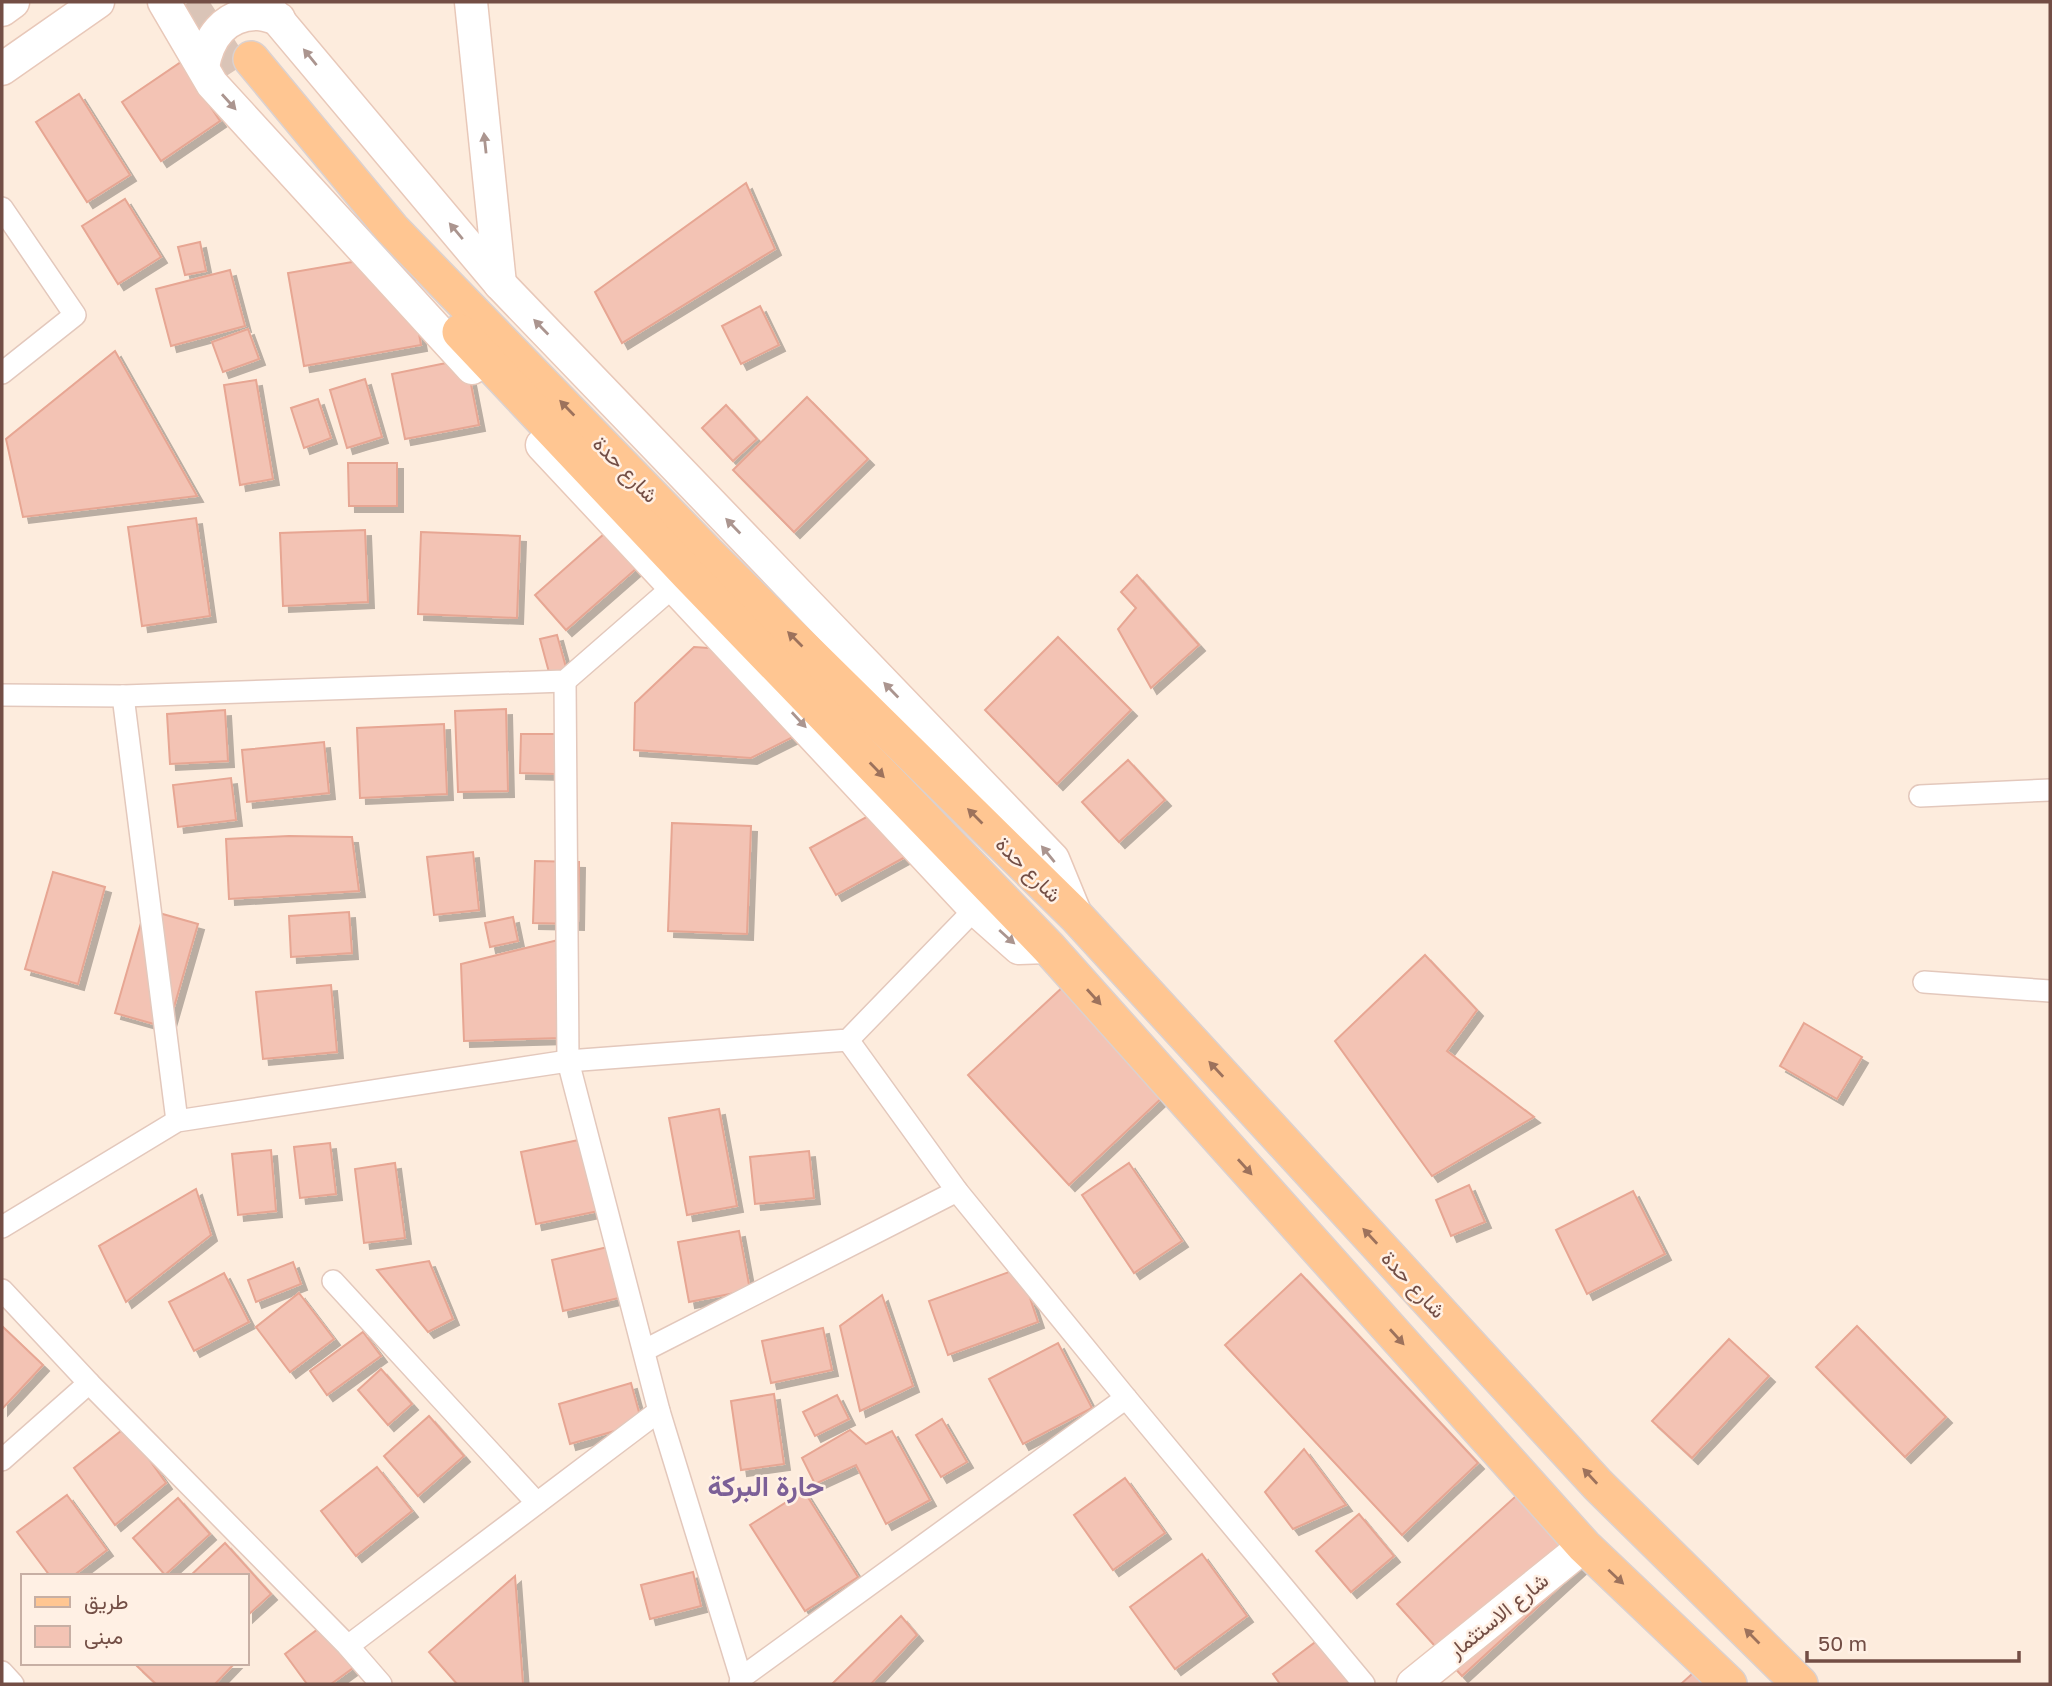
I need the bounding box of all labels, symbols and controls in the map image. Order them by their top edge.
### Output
one-way arrow [302,48,318,66]
one-way arrow [221,93,237,110]
one-way arrow [480,132,491,154]
one-way arrow [449,223,464,240]
one-way arrow [534,319,550,336]
one-way arrow [559,400,575,417]
street label: شارع حدة [587,430,664,509]
one-way arrow [725,518,741,535]
one-way arrow [787,631,804,648]
one-way arrow [883,682,899,699]
one-way arrow [791,711,807,729]
one-way arrow [869,761,885,778]
one-way arrow [967,809,984,825]
street label: شارع حدة [989,831,1067,909]
one-way arrow [1040,846,1055,864]
one-way arrow [998,929,1015,945]
one-way arrow [1086,989,1101,1006]
one-way arrow [1209,1061,1225,1078]
one-way arrow [1237,1158,1253,1175]
one-way arrow [1362,1227,1378,1245]
street label: شارع حدة [1375,1245,1452,1324]
one-way arrow [1389,1328,1405,1346]
one-way arrow [1582,1467,1598,1485]
district label: حارة البركة [708,1469,824,1504]
street label: شارع الاستثمار [1442,1567,1555,1665]
one-way arrow [1607,1569,1624,1585]
legend [21,1574,248,1665]
text: طريق [84,1588,129,1615]
scale bar [1807,1620,2019,1664]
text: مبنى [84,1623,123,1649]
one-way arrow [1744,1629,1761,1645]
text: 50 m [1818,1630,1867,1656]

